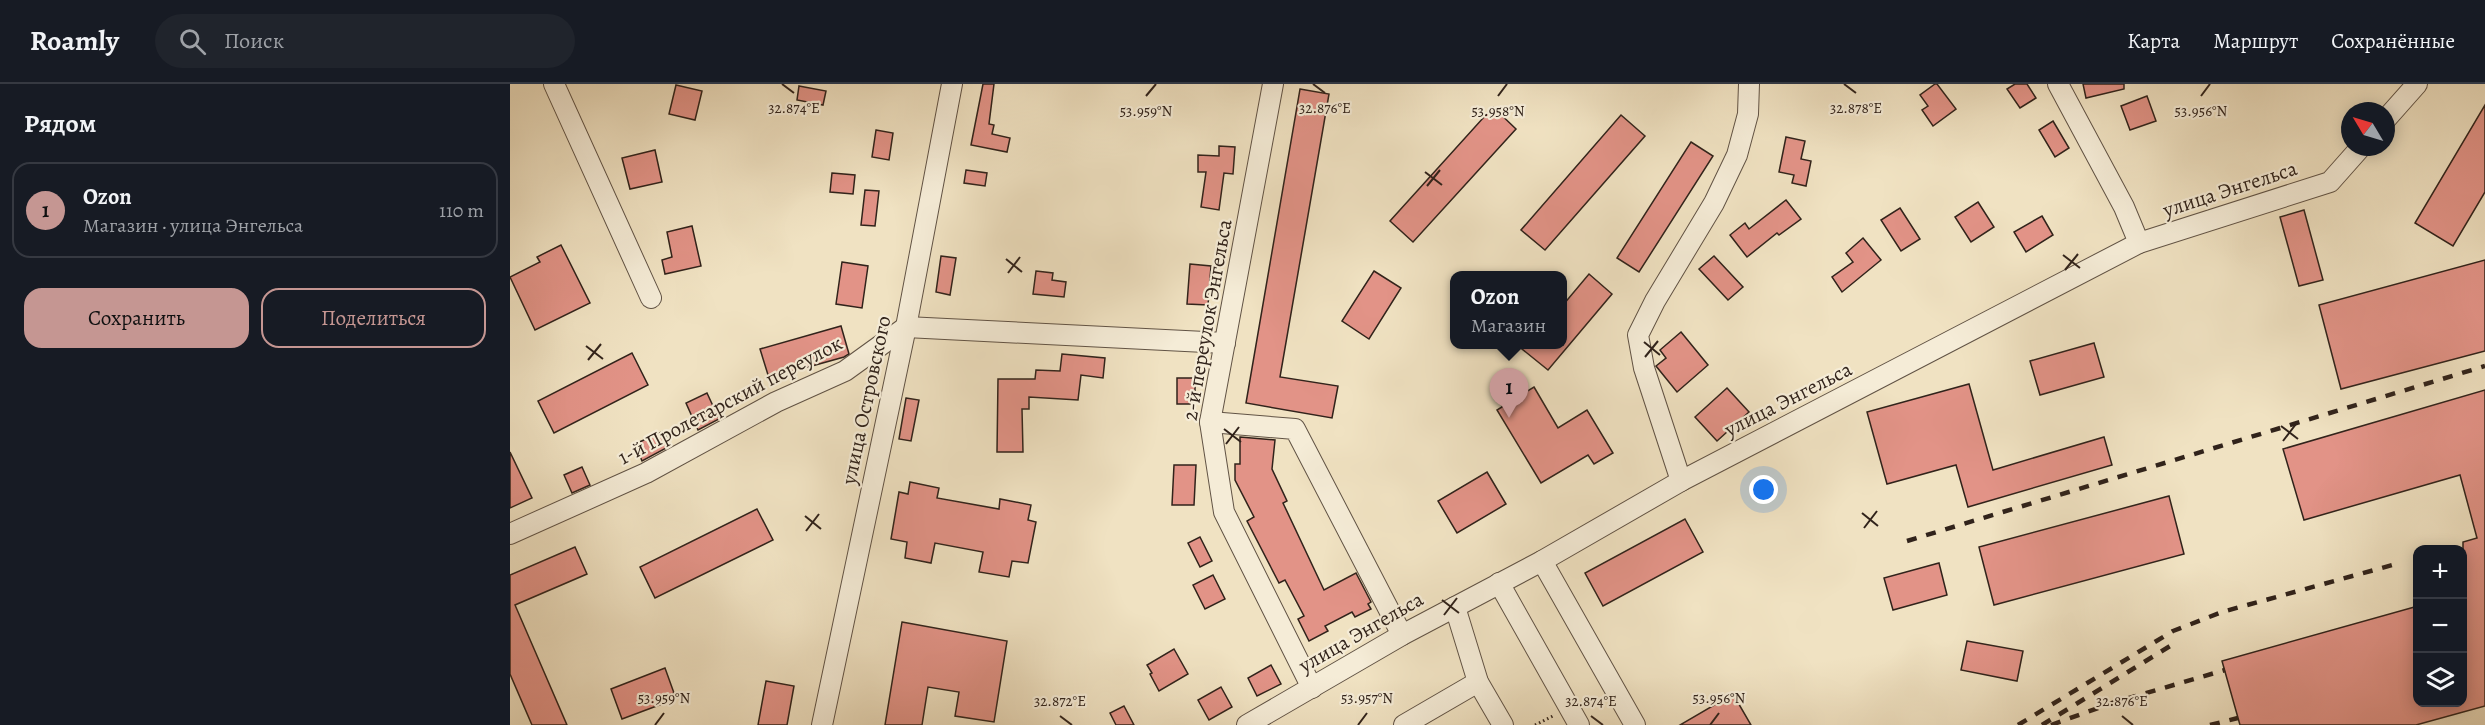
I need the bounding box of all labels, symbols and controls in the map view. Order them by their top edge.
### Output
search box [155,14,575,68]
text: Roamly [30,22,119,60]
icon: search [176,25,209,58]
text: Поиск [224,26,284,56]
text: Карта [2127,27,2180,55]
text: Маршрут [2213,27,2298,55]
text: Сохранённые [2331,27,2455,55]
text: 32.874°E [768,98,820,118]
text: 32.876°E [1299,98,1351,118]
text: 32.878°E [1830,98,1882,118]
text: 53.959°N [1120,101,1173,121]
text: 53.958°N [1471,101,1525,121]
text: 53.956°N [2175,101,2228,121]
north arrow [2341,102,2395,156]
text: Рядом [24,106,96,141]
street label: улица Энгельса [2158,154,2301,224]
text: Ozon [83,182,132,212]
text: 1 [42,197,49,224]
text: 110 m [439,197,484,224]
text: Магазин · улица Энгельса [83,212,303,239]
street label: 2-й переулок Энгельса [1176,217,1239,423]
popup [1450,271,1567,349]
text: Ozon [1471,282,1519,312]
button: Сохранить [24,288,249,348]
button: Поделиться [261,288,486,348]
text: Магазин [1471,312,1546,339]
street label: улица Островского [834,313,898,488]
street label: 1-й Пролетарский переулок [613,329,847,471]
street label: улица Энгельса [1719,355,1857,444]
pin: 1 [1490,368,1528,418]
your location [1749,475,1778,504]
map controls [2413,545,2467,707]
button: + [2413,545,2467,599]
street label: улица Энгельса [1293,585,1429,679]
button: − [2413,599,2467,653]
button: layers [2413,653,2467,707]
text: 53.959°N [638,688,691,708]
text: 53.957°N [1341,688,1393,708]
text: 53.956°N [1693,688,1746,708]
text: 32.872°E [1034,691,1086,711]
text: 32.874°E [1565,691,1617,711]
text: 32.876°E [2096,691,2148,711]

